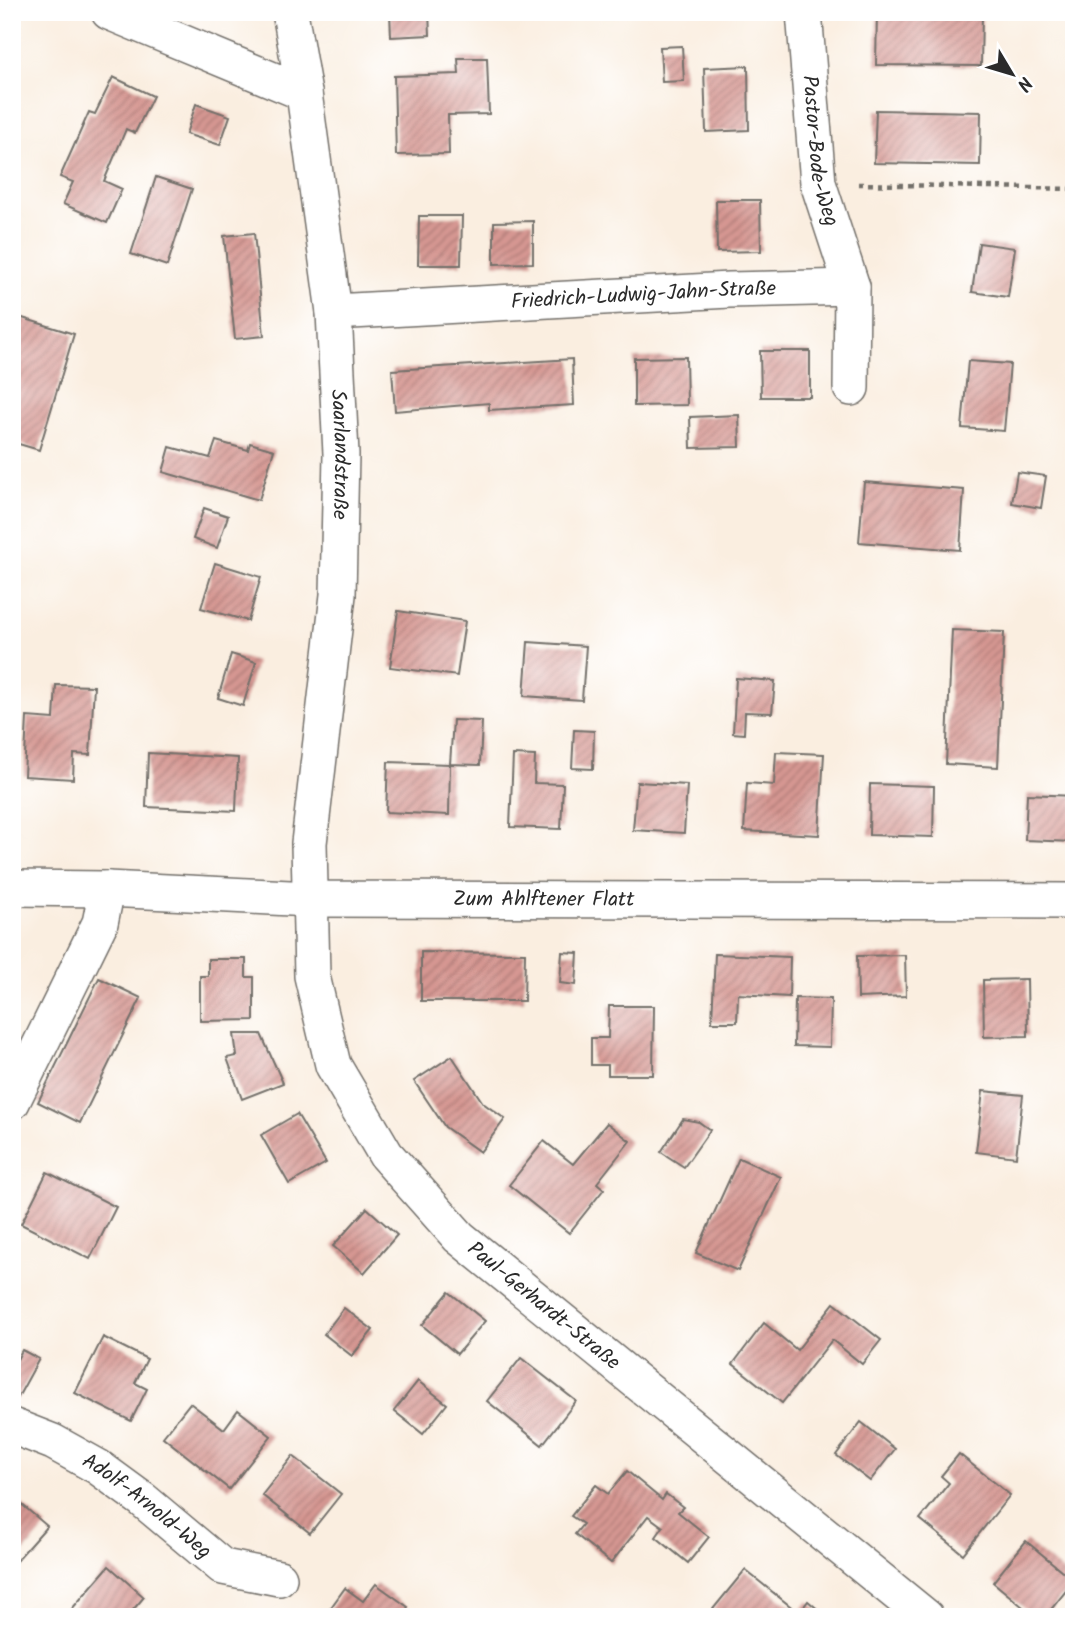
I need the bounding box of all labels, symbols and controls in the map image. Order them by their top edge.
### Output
north arrow [978,38,1048,108]
text: N [1008,69,1039,97]
street label: Pastor-Bode-Weg [793,74,848,231]
street label: Friedrich-Ludwig-Jahn-Straße [510,272,777,319]
street label: Saarlandstraße [321,389,358,521]
street label: Zum Ahlftener Flatt [453,883,635,916]
street label: Paul-Gerhardt-Straße [460,1233,628,1379]
street label: Adolf-Arnold-Weg [76,1445,219,1567]

